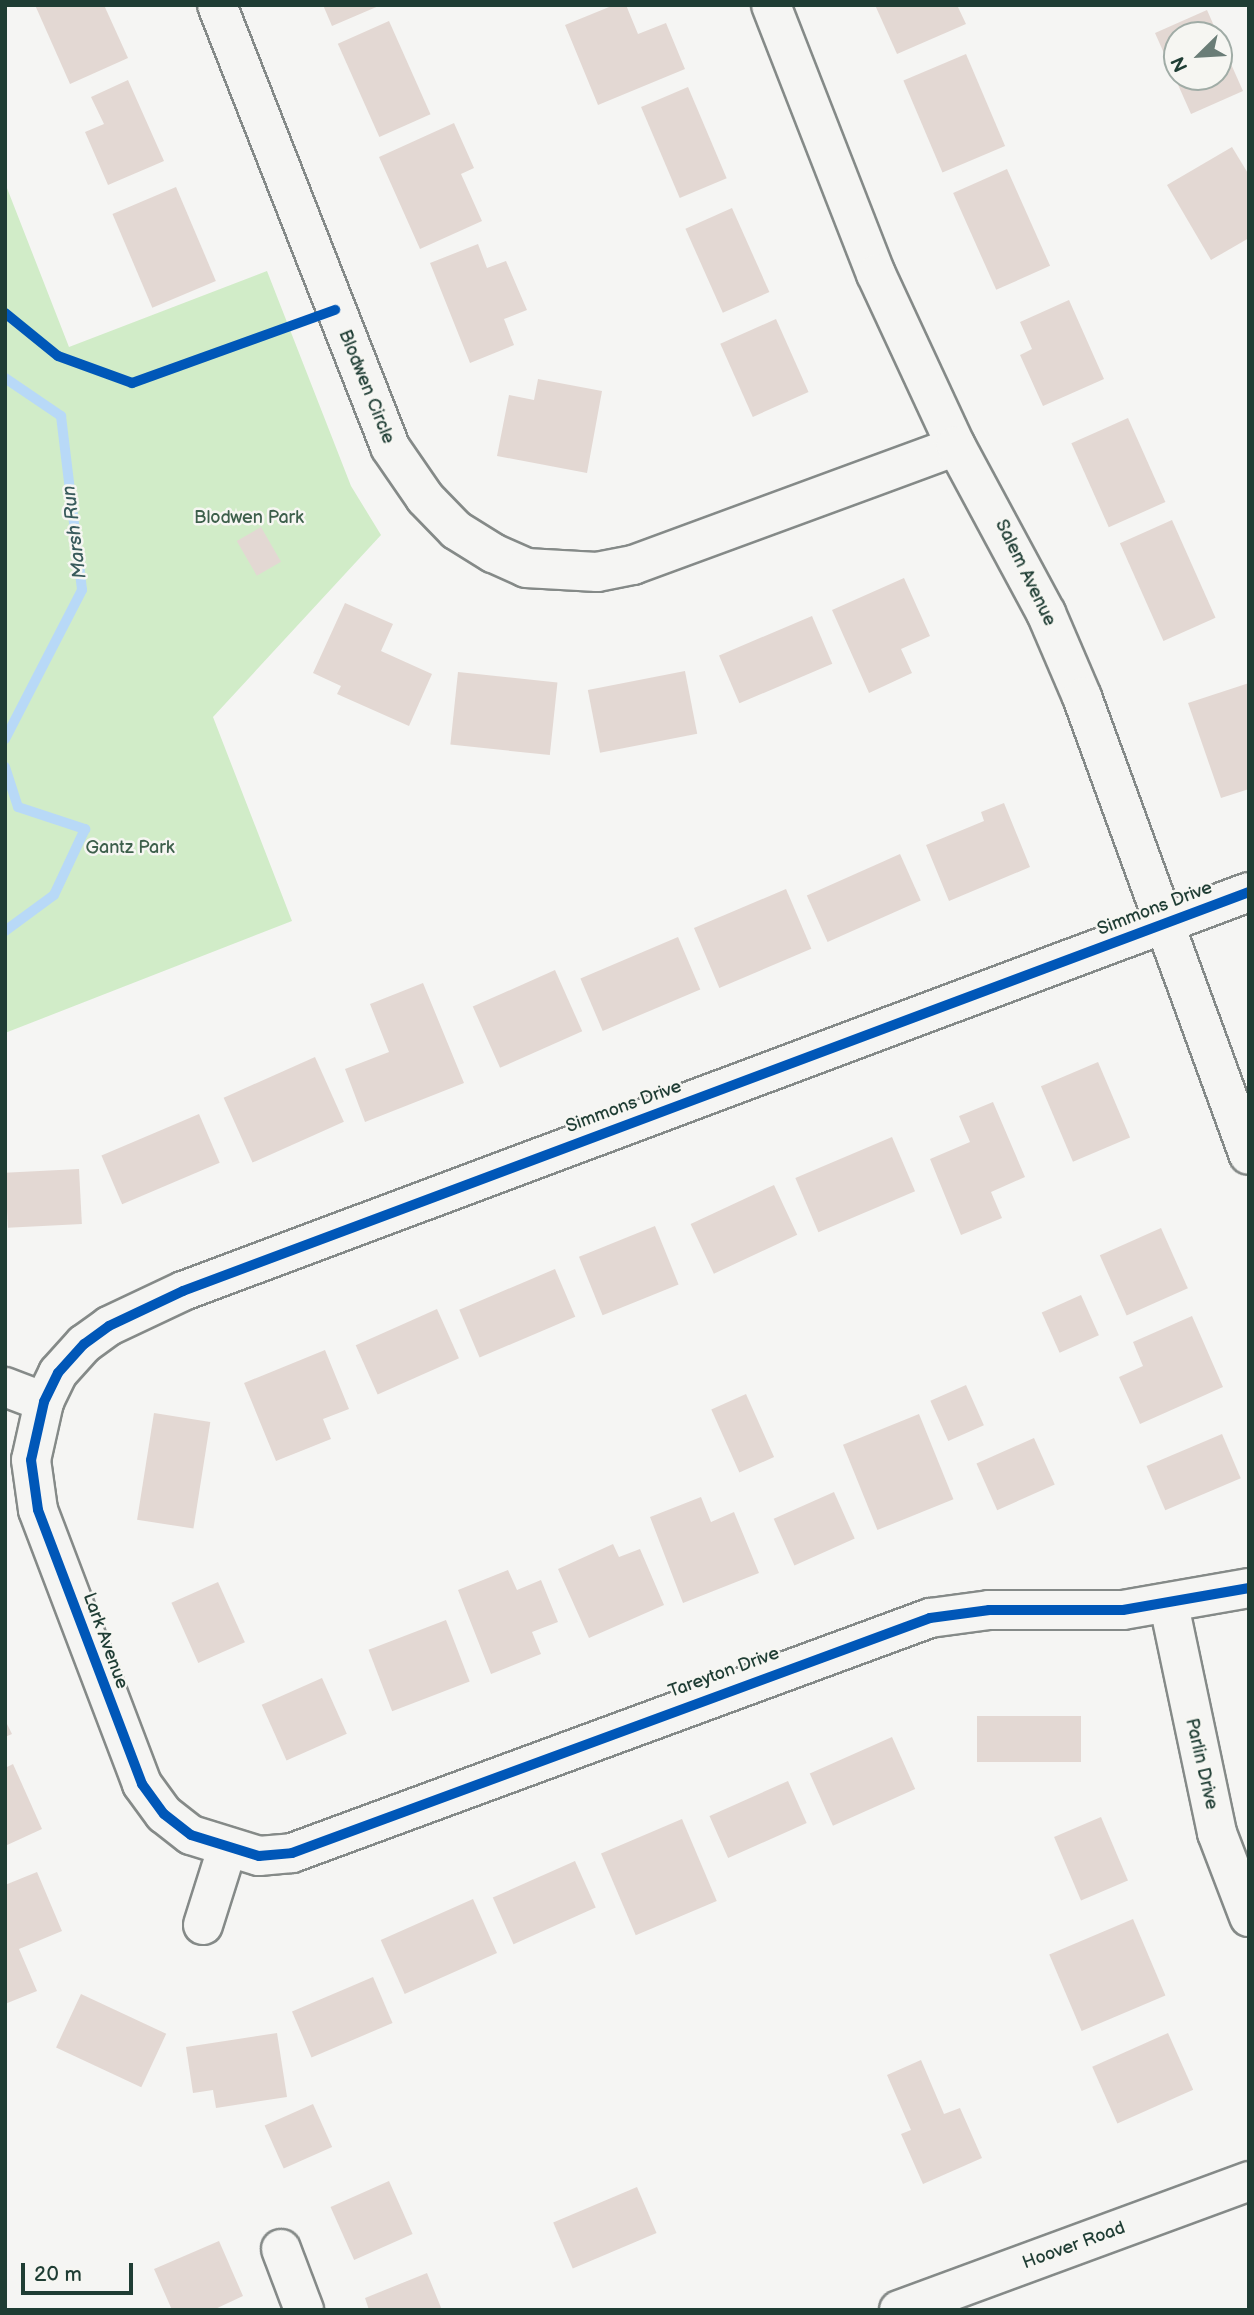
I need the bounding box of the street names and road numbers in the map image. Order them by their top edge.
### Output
street label: Blodwen Circle [333,327,399,447]
street label: Salem Avenue [990,516,1060,630]
street label: Simmons Drive [1094,877,1216,941]
street label: Simmons Drive [563,1076,685,1138]
street label: Lark Avenue [78,1590,132,1692]
street label: Tareyton Drive [666,1643,782,1703]
street label: Parlin Drive [1180,1716,1222,1812]
street label: Hoover Road [1020,2217,1128,2275]

